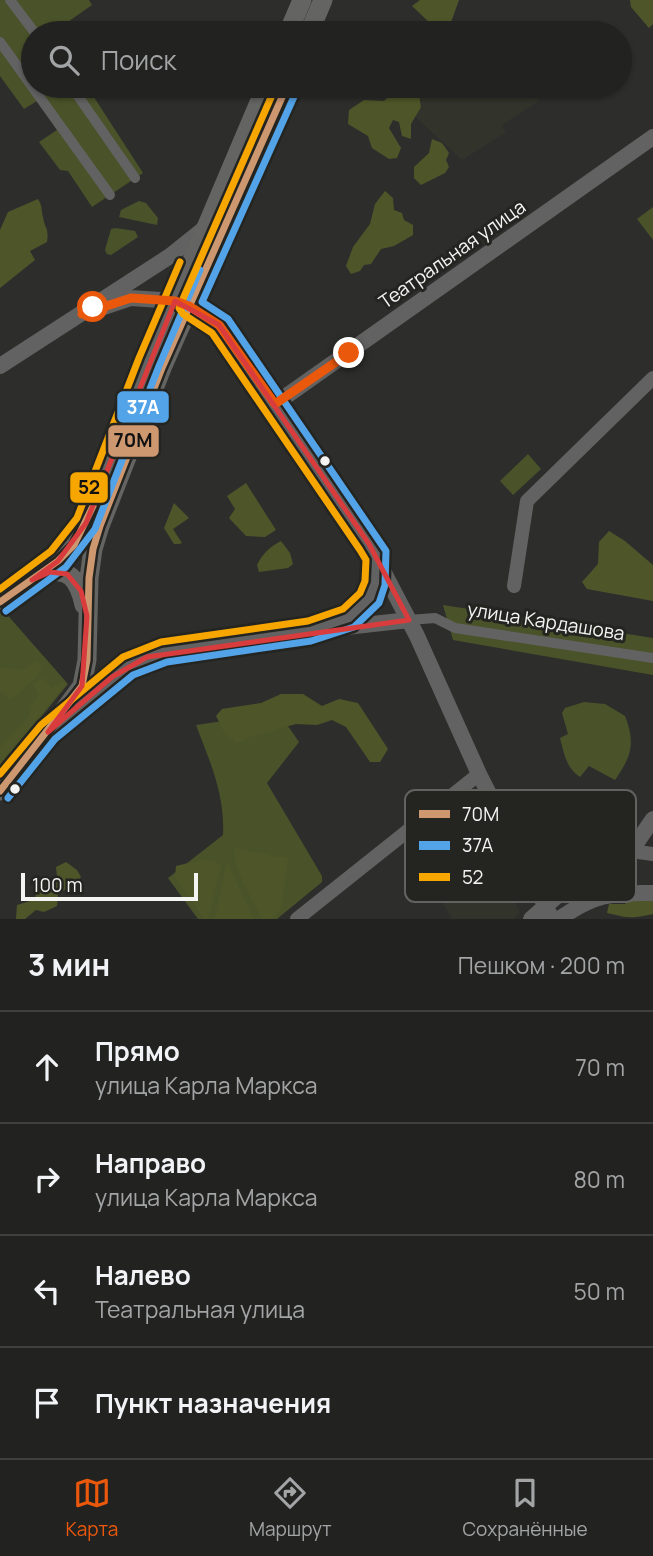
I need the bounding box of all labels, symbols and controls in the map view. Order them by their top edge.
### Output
search box [21,21,632,98]
icon: search [45,41,83,79]
text: Поиск [101,42,176,78]
street label: Театральная улица [373,194,531,314]
route start [77,291,108,322]
route end [333,337,364,368]
line badge: 37А [116,390,170,424]
text: 37А [126,394,160,420]
line badge: 70М [107,424,160,458]
text: 70М [114,427,152,453]
unlabelled marker [318,454,332,468]
line badge: 52 [69,471,109,504]
text: 52 [78,474,100,500]
street label: улица Кардашова [466,596,626,646]
unlabelled marker [8,782,22,796]
legend [405,790,636,902]
text: 70М [462,801,499,827]
text: 37А [462,832,493,858]
text: 52 [462,864,483,890]
scale bar [21,870,198,902]
text: 100 m [32,872,83,898]
text: 3 мин [28,944,110,985]
text: Пешком · 200 m [458,949,625,981]
text: Прямо [95,1033,180,1069]
icon: ahead [28,1048,66,1086]
text: 70 m [575,1051,625,1083]
text: улица Карла Маркса [95,1069,318,1101]
text: Направо [95,1145,206,1181]
icon: right [28,1160,66,1198]
text: 80 m [574,1163,625,1195]
text: улица Карла Маркса [95,1181,318,1213]
text: Налево [95,1257,191,1293]
icon: left [28,1272,66,1310]
text: 50 m [574,1275,625,1307]
text: Театральная улица [95,1293,305,1325]
icon: arrive [28,1384,66,1422]
text: Пункт назначения [95,1385,331,1421]
tab: Карта [65,1474,118,1542]
tab: Маршрут [249,1474,332,1542]
tab: Сохранённые [463,1474,588,1542]

